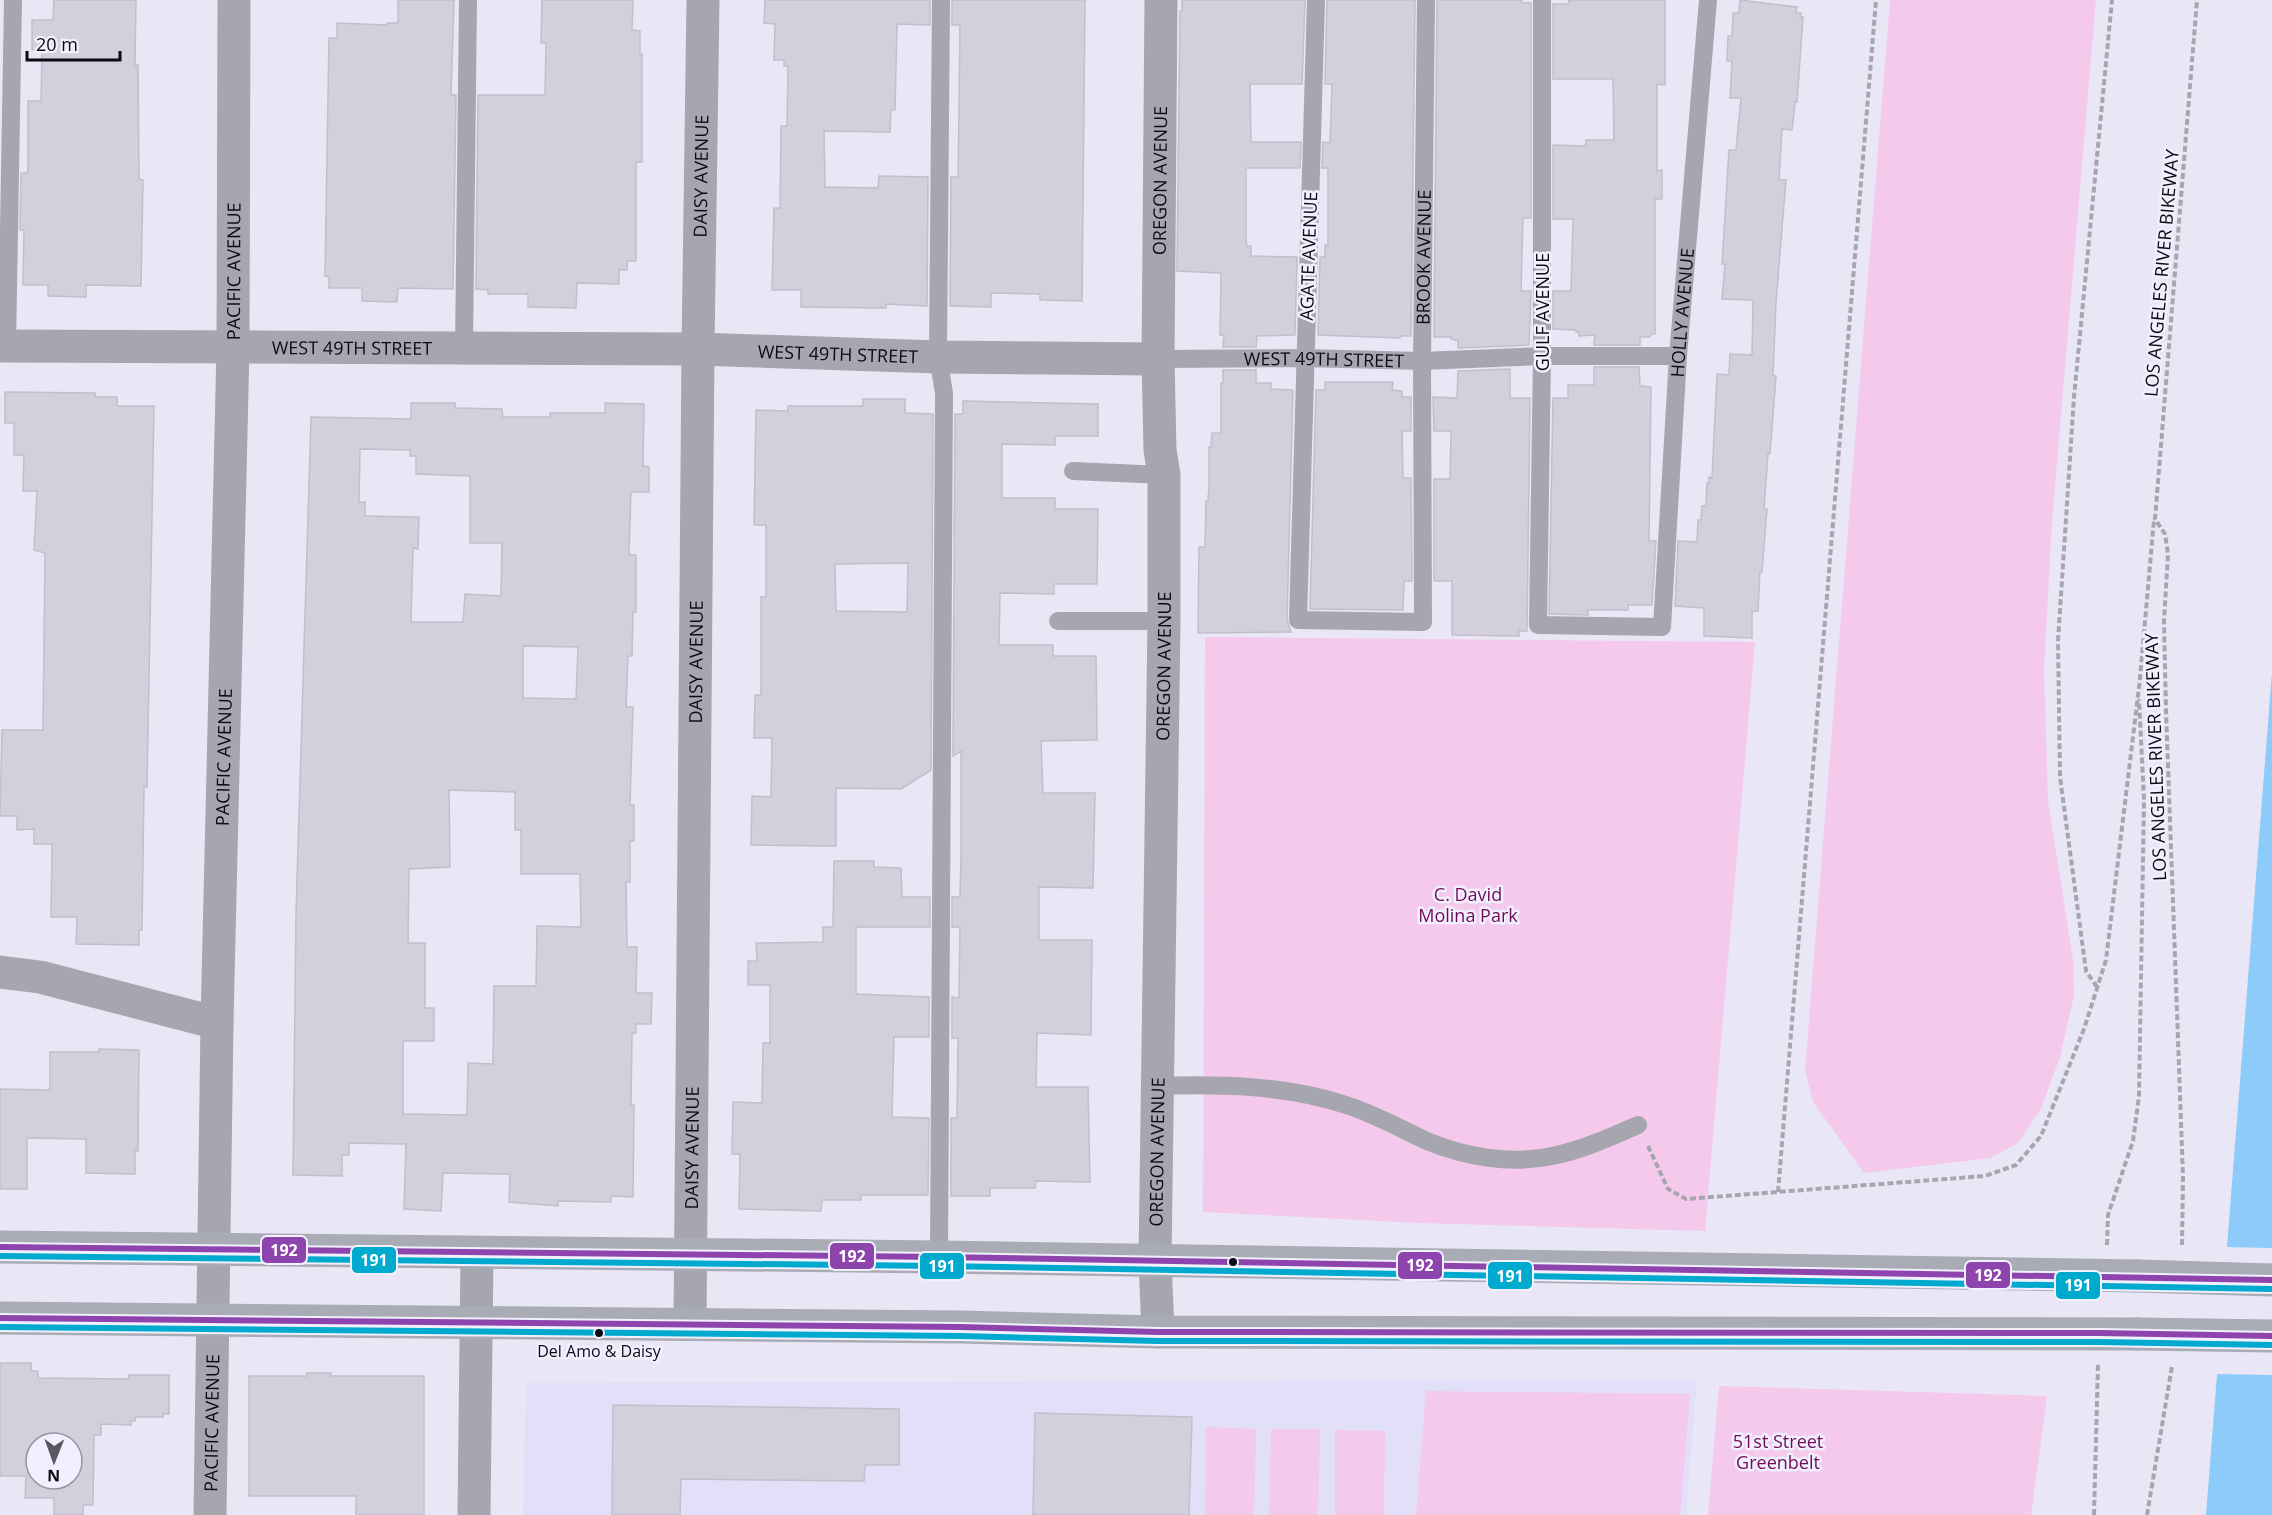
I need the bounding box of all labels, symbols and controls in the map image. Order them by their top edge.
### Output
scale bar [27,24,120,62]
text: 20 m [36,32,78,56]
street label: OREGON AVENUE [1147,106,1172,255]
street label: DAISY AVENUE [688,114,713,238]
street label: LOS ANGELES RIVER BIKEWAY [2138,147,2184,398]
street label: BROOK AVENUE [1410,189,1436,325]
street label: AGATE AVENUE [1294,191,1322,321]
street label: PACIFIC AVENUE [221,202,245,340]
street label: HOLLY AVENUE [1665,247,1699,378]
street label: GULF AVENUE [1530,253,1554,371]
street label: WEST 49TH STREET [272,335,432,360]
street label: WEST 49TH STREET [757,339,919,368]
street label: WEST 49TH STREET [1244,346,1405,373]
street label: OREGON AVENUE [1150,591,1176,741]
street label: DAISY AVENUE [683,600,708,724]
street label: LOS ANGELES RIVER BIKEWAY [2139,632,2171,881]
street label: PACIFIC AVENUE [210,688,237,826]
park label: C. David Molina Park [1418,882,1518,927]
street label: OREGON AVENUE [1143,1077,1170,1227]
street label: DAISY AVENUE [679,1086,704,1210]
line badge: 192 [261,1236,307,1264]
text: 192 [270,1239,298,1261]
line badge: 192 [829,1242,875,1270]
text: 192 [838,1245,866,1267]
line badge: 191 [351,1246,397,1274]
text: 191 [360,1249,388,1271]
line badge: 192 [1397,1251,1443,1280]
line badge: 191 [919,1252,965,1280]
text: 192 [1406,1254,1434,1276]
text: 191 [928,1255,956,1277]
unlabelled marker [1227,1256,1239,1268]
line badge: 191 [1487,1261,1533,1290]
line badge: 192 [1965,1261,2011,1289]
text: 192 [1974,1264,2002,1286]
text: 191 [1496,1265,1524,1287]
line badge: 191 [2055,1271,2101,1300]
text: 191 [2064,1274,2092,1296]
marker: Del Amo & Daisy [593,1327,605,1339]
place label: Del Amo & Daisy [537,1340,662,1362]
street label: PACIFIC AVENUE [198,1354,224,1492]
park label: 51st Street Greenbelt [1733,1429,1823,1474]
north arrow [24,1431,84,1491]
text: N [47,1465,60,1487]

